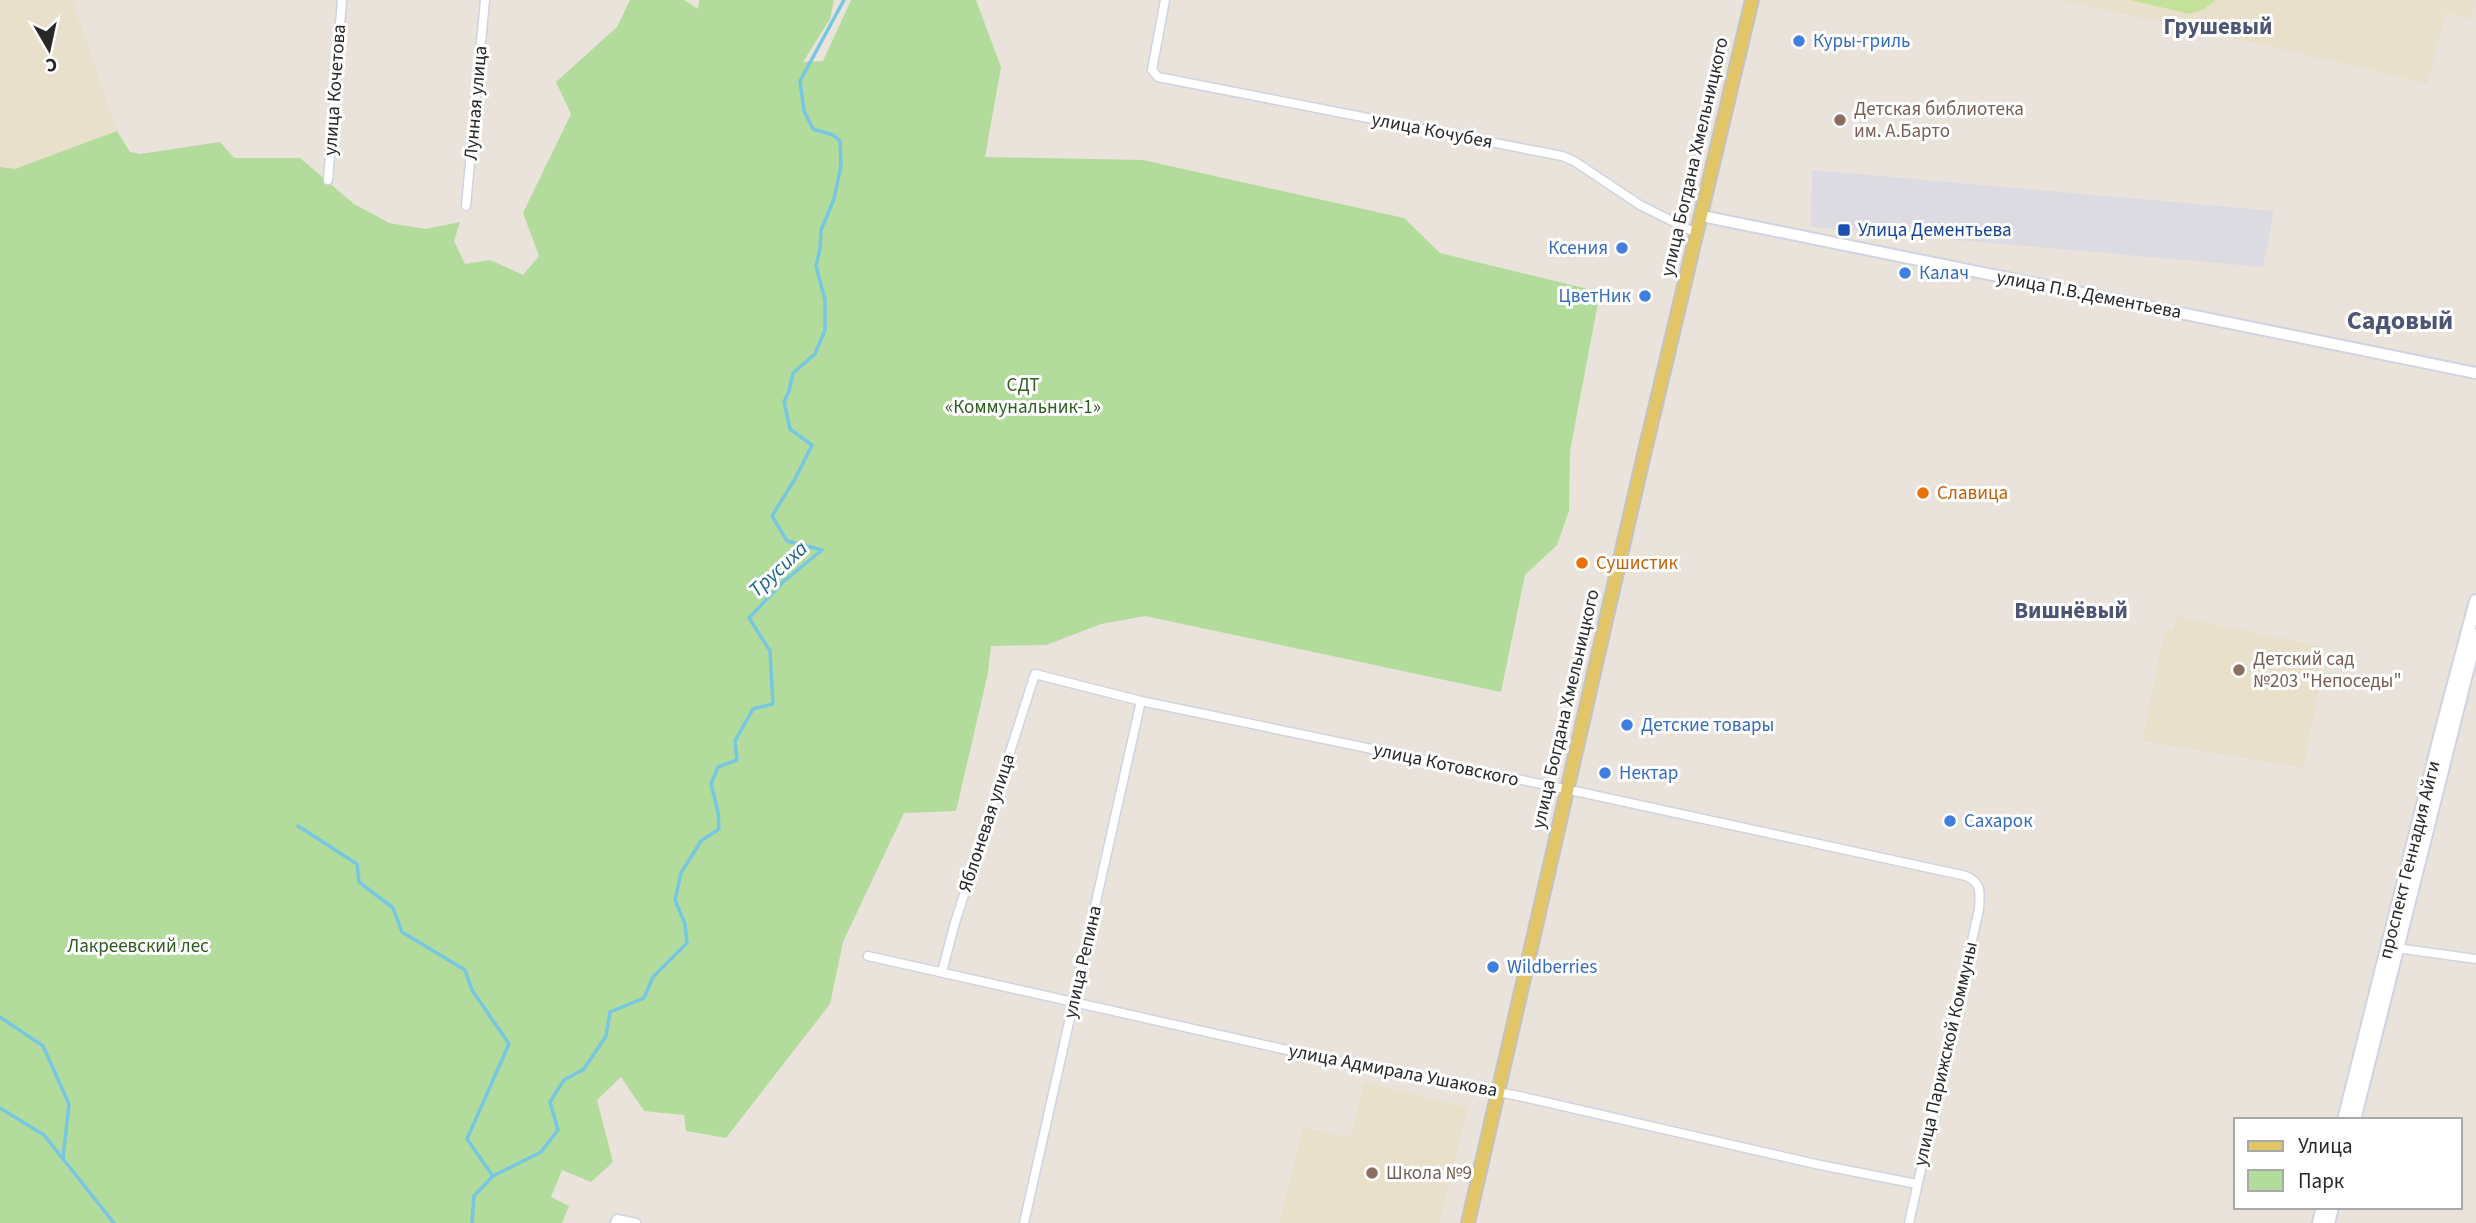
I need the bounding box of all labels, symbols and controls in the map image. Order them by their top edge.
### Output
district label: Грушевый [2164,10,2272,43]
north arrow [14,14,84,84]
street label: улица Кочетова [317,23,353,157]
place label: Куры-гриль [1813,28,1910,55]
marker: Куры-гриль [1791,33,1807,49]
street label: улица Богдана Хмельницкого [1654,35,1736,279]
street label: Лунная улица [458,44,494,162]
text: С [44,50,59,79]
place label: Детская библиотека им. А.Барто [1854,96,2024,145]
street label: улица Кочубея [1369,106,1495,156]
marker: Детская библиотека им. А.Барто [1832,112,1848,128]
place label: Улица Дементьева [1858,217,2012,244]
marker: Улица Дементьева [1836,222,1852,238]
place label: Ксения [1548,235,1608,262]
marker: Ксения [1614,240,1630,256]
place label: Калач [1919,260,1969,287]
street label: улица П.В.Дементьева [1994,264,2184,326]
marker: Калач [1897,265,1913,281]
place label: ЦветНик [1559,283,1632,310]
marker: ЦветНик [1637,288,1653,304]
district label: Садовый [2347,302,2453,339]
park label: СДТ «Коммунальник-1» [945,372,1101,421]
place label: Славица [1937,480,2008,507]
marker: Славица [1915,485,1931,501]
water label: Трусиха [742,534,814,604]
place label: Сушистик [1596,550,1678,577]
marker: Сушистик [1574,555,1590,571]
street label: улица Богдана Хмельницкого [1525,587,1607,831]
district label: Вишнёвый [2014,594,2128,627]
place label: Детский сад №203 "Непоседы" [2253,646,2402,695]
marker: Детский сад №203 "Непоседы" [2231,662,2247,678]
place label: Детские товары [1641,712,1774,739]
marker: Детские товары [1619,717,1635,733]
street label: улица Котовского [1371,736,1521,794]
street label: Яблоневая улица [952,750,1022,896]
street label: проспект Геннадия Айги [2372,758,2448,962]
place label: Нектар [1619,760,1678,787]
marker: Нектар [1597,765,1613,781]
place label: Сахарок [1964,808,2033,835]
marker: Сахарок [1942,813,1958,829]
street label: улица Репина [1057,903,1109,1021]
park label: Лакреевский лес [67,933,209,960]
street label: улица Парижской Коммуны [1907,939,1985,1169]
place label: Wildberries [1507,954,1597,981]
marker: Wildberries [1485,959,1501,975]
street label: улица Адмирала Ушакова [1286,1038,1500,1104]
legend [2234,1118,2462,1209]
text: Улица [2298,1131,2353,1161]
place label: Школа №9 [1386,1160,1472,1187]
marker: Школа №9 [1364,1165,1380,1181]
text: Парк [2298,1166,2345,1196]

